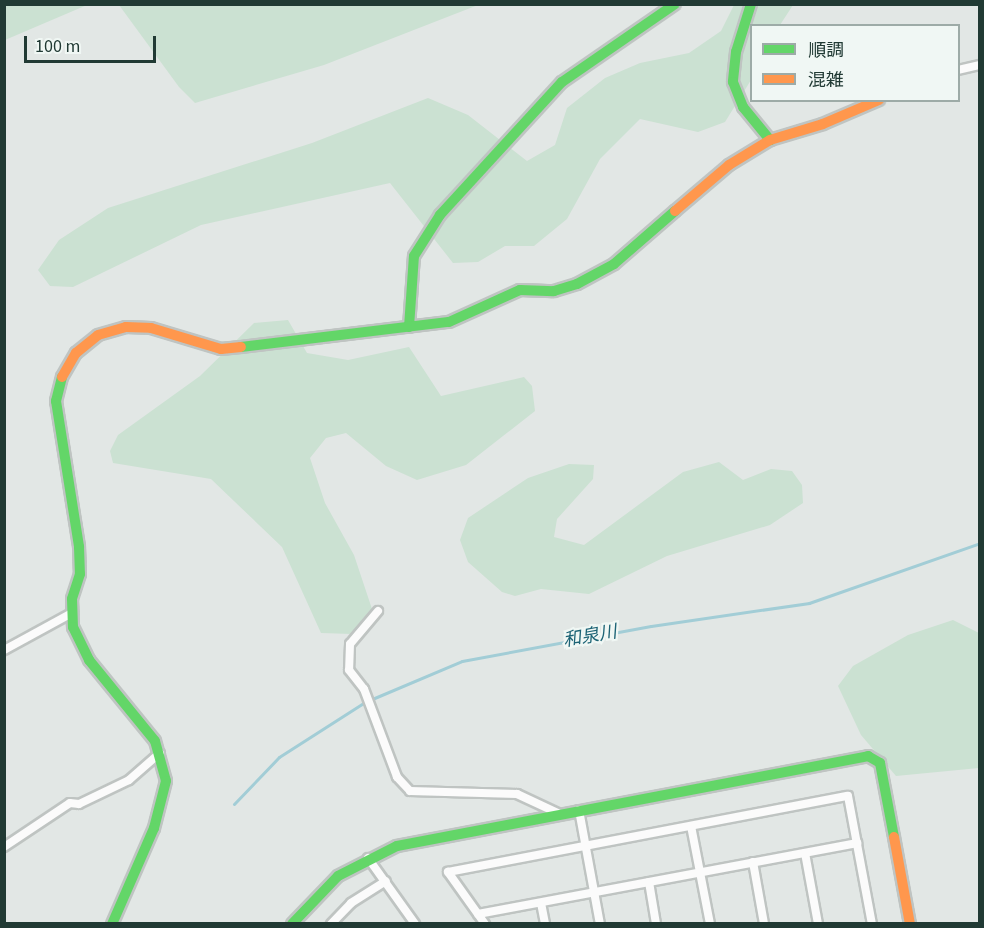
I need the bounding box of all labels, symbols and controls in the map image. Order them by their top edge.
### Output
scale bar [27,24,159,62]
legend [750,24,960,102]
text: 100 m [35,34,80,59]
text: 順調 [808,38,844,63]
text: 混雑 [808,68,844,93]
water label: 和泉川 [562,622,618,652]

